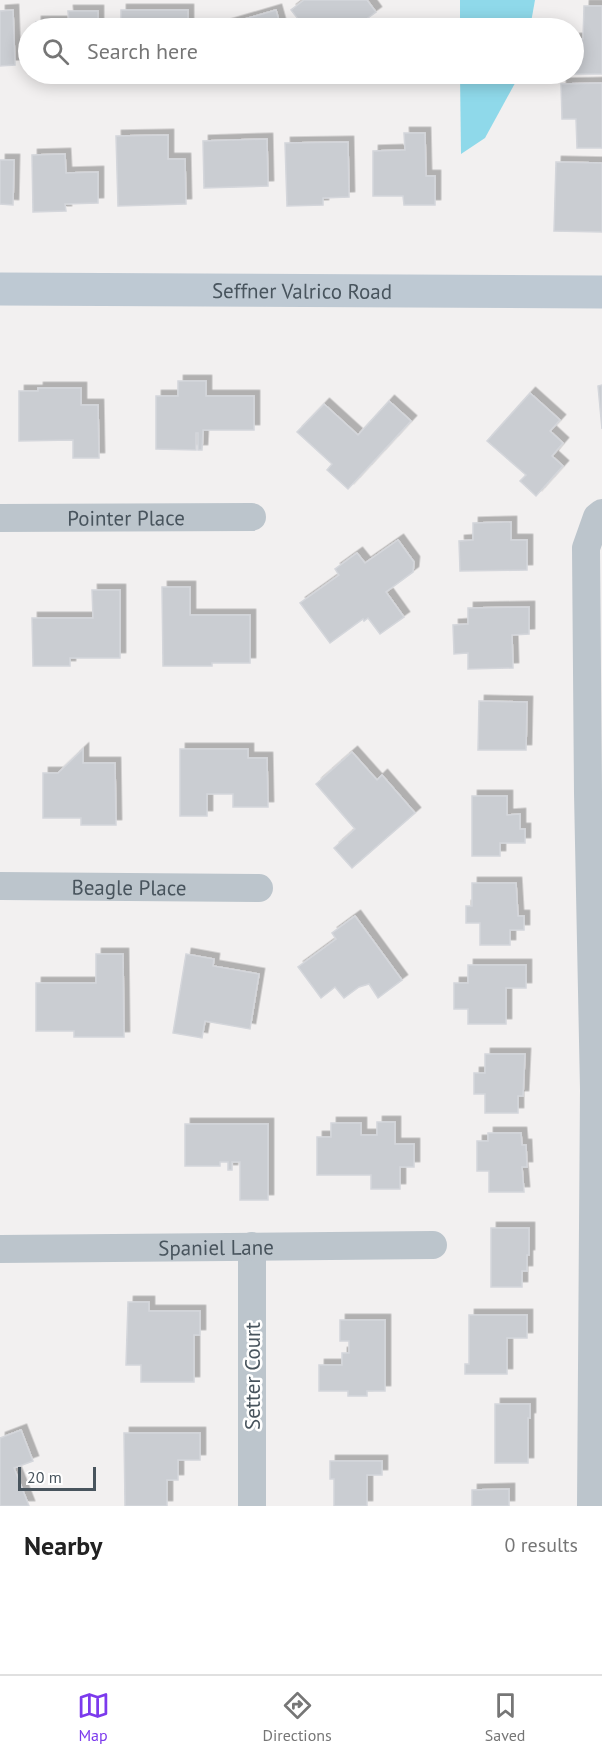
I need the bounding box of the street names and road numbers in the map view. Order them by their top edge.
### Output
street label: Seffner Valrico Road [212,277,392,304]
street label: Pointer Place [67,504,185,531]
street label: Beagle Place [71,873,187,901]
street label: Spaniel Lane [158,1233,274,1261]
street label: Setter Court [239,1322,266,1430]

